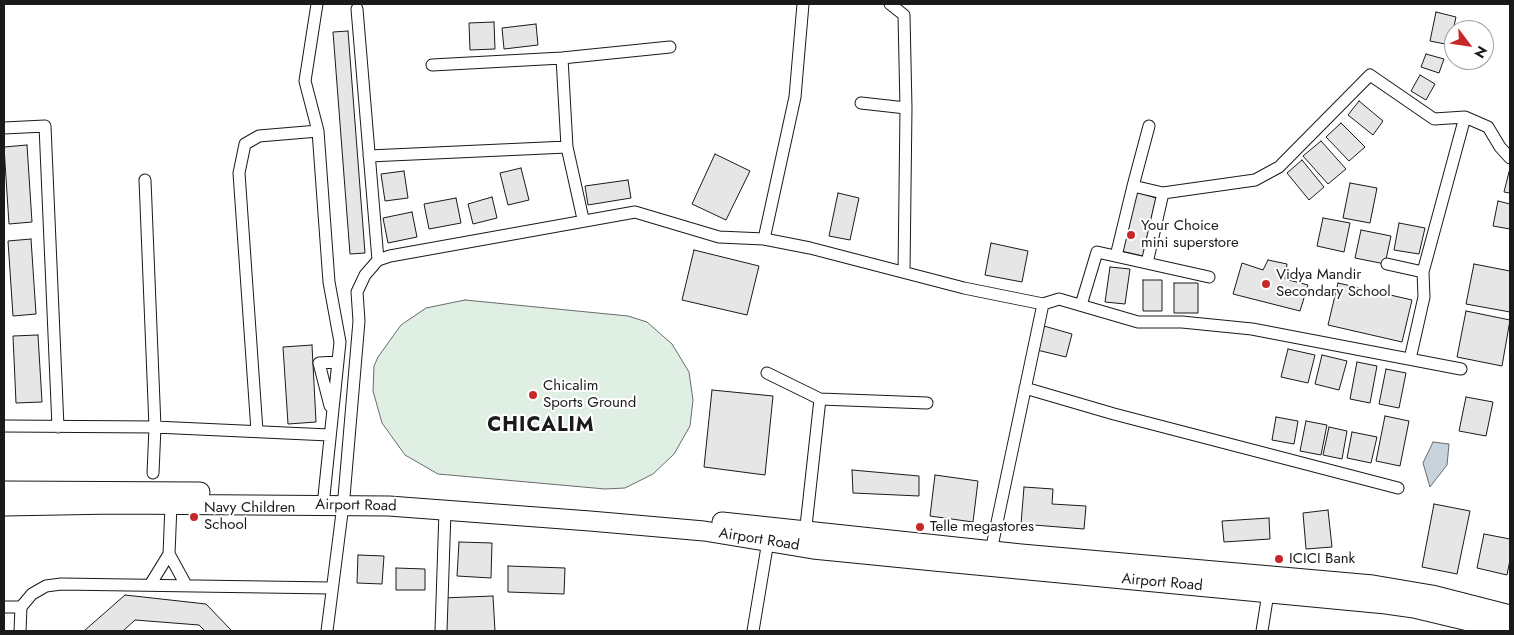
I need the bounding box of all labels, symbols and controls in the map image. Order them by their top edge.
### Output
north arrow [1444,20,1494,70]
text: N [1470,42,1492,62]
place label: Your Choice mini superstore [1141,217,1239,252]
marker: Your Choice mini superstore [1125,229,1137,241]
place label: Vidya Mandir Secondary School [1276,266,1391,301]
marker: Vidya Mandir Secondary School [1260,278,1272,290]
place label: Chicalim Sports Ground [543,377,636,412]
marker: Chicalim Sports Ground [527,389,539,401]
district label: CHICALIM [486,414,596,438]
street label: Airport Road [315,496,397,516]
place label: Navy Children School [204,499,295,534]
marker: Navy Children School [188,511,200,523]
place label: Telle megastores [930,518,1034,536]
marker: Telle megastores [914,521,926,533]
street label: Airport Road [717,525,801,555]
place label: ICICI Bank [1289,550,1355,568]
marker: ICICI Bank [1273,553,1285,565]
street label: Airport Road [1121,570,1203,596]

